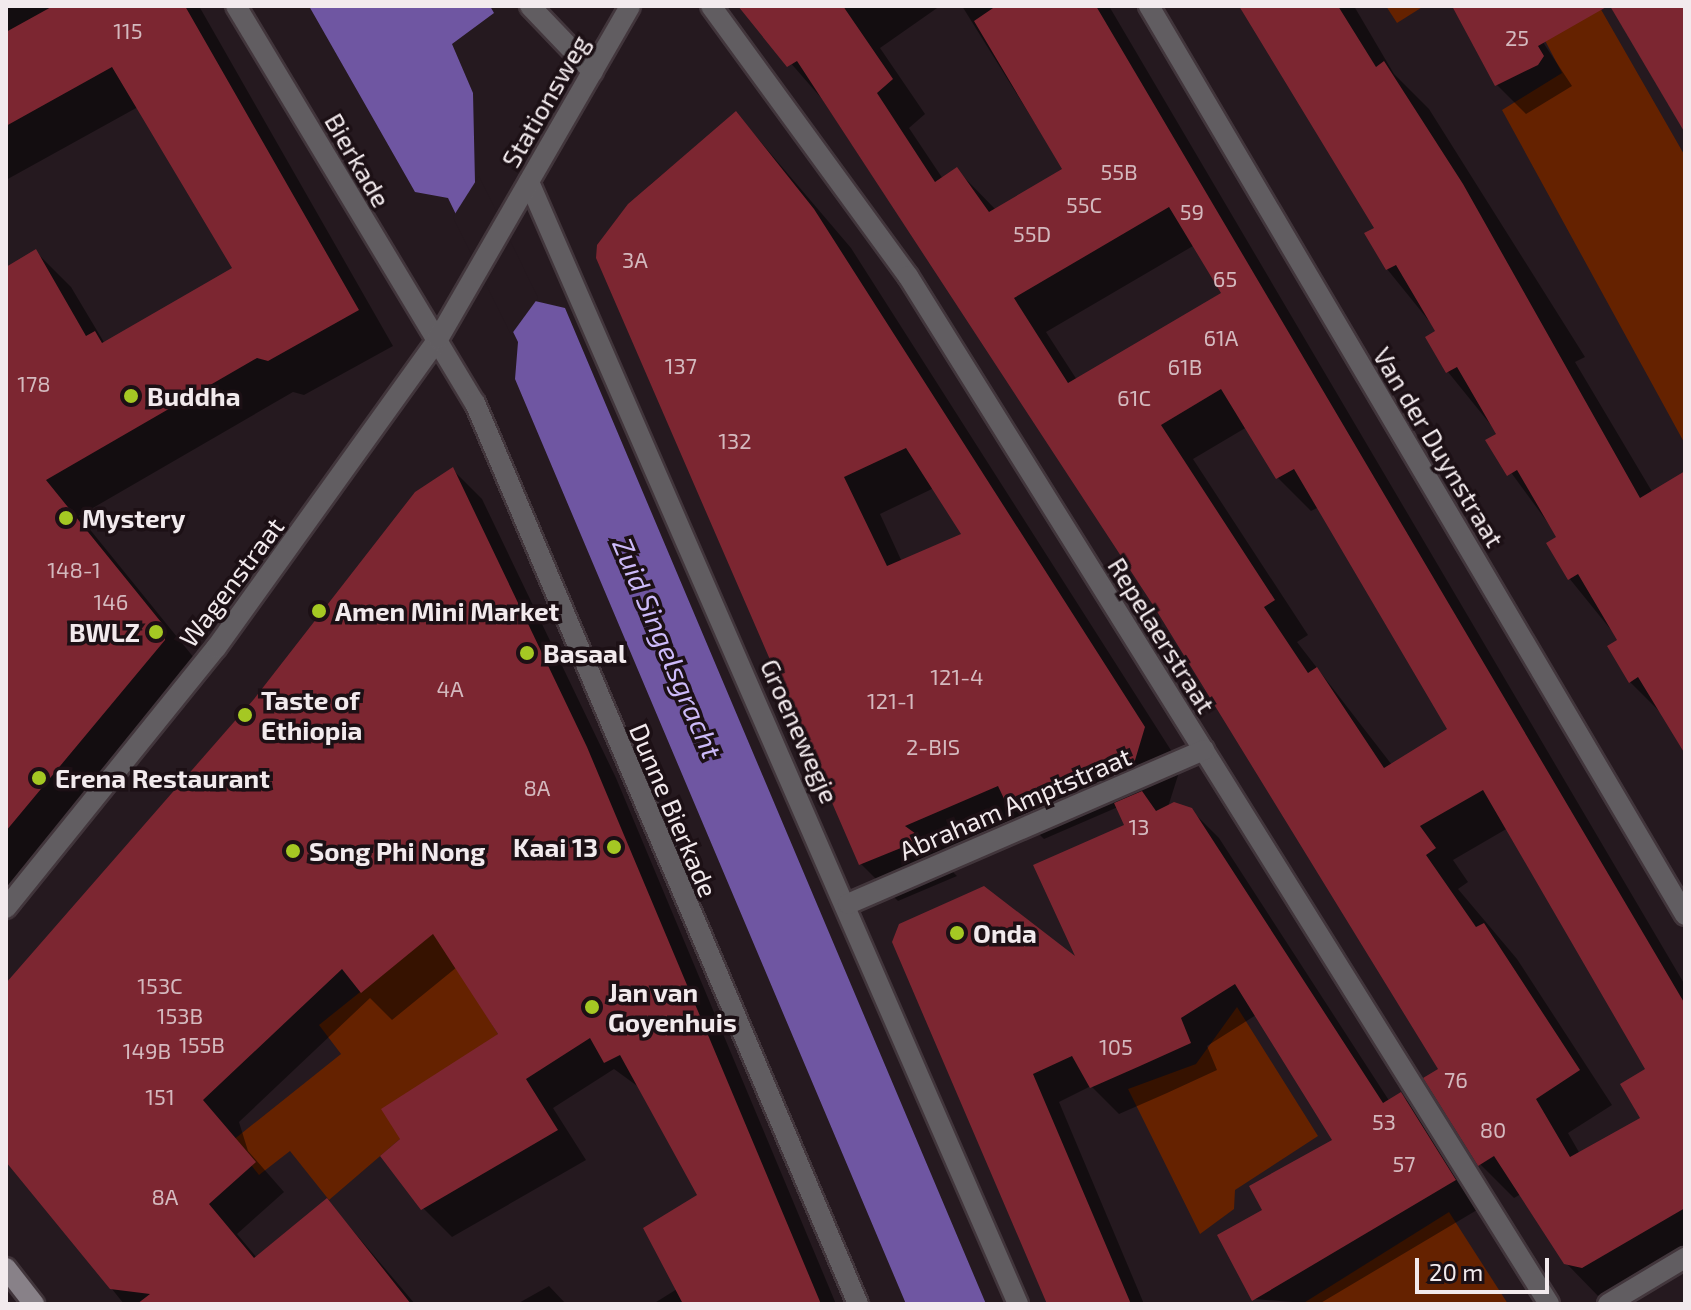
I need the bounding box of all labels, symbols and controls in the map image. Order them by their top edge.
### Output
house number: 115 [113,18,143,44]
house number: 25 [1505,25,1529,51]
street label: Stationsweg [495,29,595,173]
street label: Bierkade [319,107,397,213]
house number: 55B [1100,159,1138,185]
house number: 55C [1066,192,1102,218]
house number: 59 [1180,199,1204,225]
house number: 55D [1013,221,1051,247]
house number: 3A [622,247,648,273]
house number: 65 [1213,266,1237,292]
house number: 61A [1203,325,1239,351]
street label: Van der Duynstraat [1367,341,1511,553]
house number: 137 [665,353,697,379]
house number: 61B [1168,354,1202,380]
house number: 178 [17,371,51,397]
place label: Buddha [147,380,241,412]
house number: 61C [1117,385,1151,411]
marker: Buddha [122,387,140,405]
house number: 132 [718,428,752,454]
place label: Mystery [82,502,185,534]
marker: Mystery [57,509,75,527]
street label: Wagenstraat [172,511,290,653]
water label: Zuid Singelsgracht [606,533,730,763]
street label: Repelaerstraat [1102,552,1222,718]
house number: 148-1 [47,557,101,583]
house number: 146 [94,589,128,615]
place label: Amen Mini Market [335,595,559,627]
marker: Amen Mini Market [310,602,328,620]
place label: BWLZ [69,616,140,648]
marker: BWLZ [147,623,165,641]
place label: Basaal [543,637,626,669]
marker: Basaal [518,644,536,662]
street label: Groenewegje [754,654,846,808]
house number: 121-4 [930,664,984,690]
house number: 4A [436,676,464,702]
place label: Taste of Ethiopia [261,684,362,746]
house number: 121-1 [867,688,915,714]
marker: Taste of Ethiopia [236,706,254,724]
street label: Dunne Bierkade [623,719,725,901]
house number: 2-BIS [906,734,960,760]
street label: Abraham Amptstraat [894,740,1136,866]
place label: Erena Restaurant [55,762,270,794]
marker: Erena Restaurant [30,769,48,787]
house number: 8A [523,775,551,801]
house number: 13 [1129,814,1149,840]
place label: Kaai 13 [513,831,598,863]
place label: Song Phi Nong [309,835,485,867]
marker: Kaai 13 [605,838,623,856]
marker: Song Phi Nong [284,842,302,860]
place label: Onda [973,917,1037,949]
marker: Onda [948,924,966,942]
house number: 153C [137,973,183,999]
place label: Jan van Goyenhuis [608,976,737,1038]
marker: Jan van Goyenhuis [583,998,601,1016]
house number: 153B [157,1003,203,1029]
house number: 155B [179,1032,225,1058]
house number: 105 [1099,1034,1133,1060]
house number: 149B [123,1038,171,1064]
house number: 76 [1444,1067,1468,1093]
house number: 151 [145,1084,175,1110]
house number: 53 [1372,1109,1396,1135]
house number: 80 [1480,1117,1506,1143]
house number: 57 [1392,1151,1416,1177]
house number: 8A [151,1184,179,1210]
scale bar [1419,1242,1553,1292]
text: 20 m [1429,1257,1483,1286]

